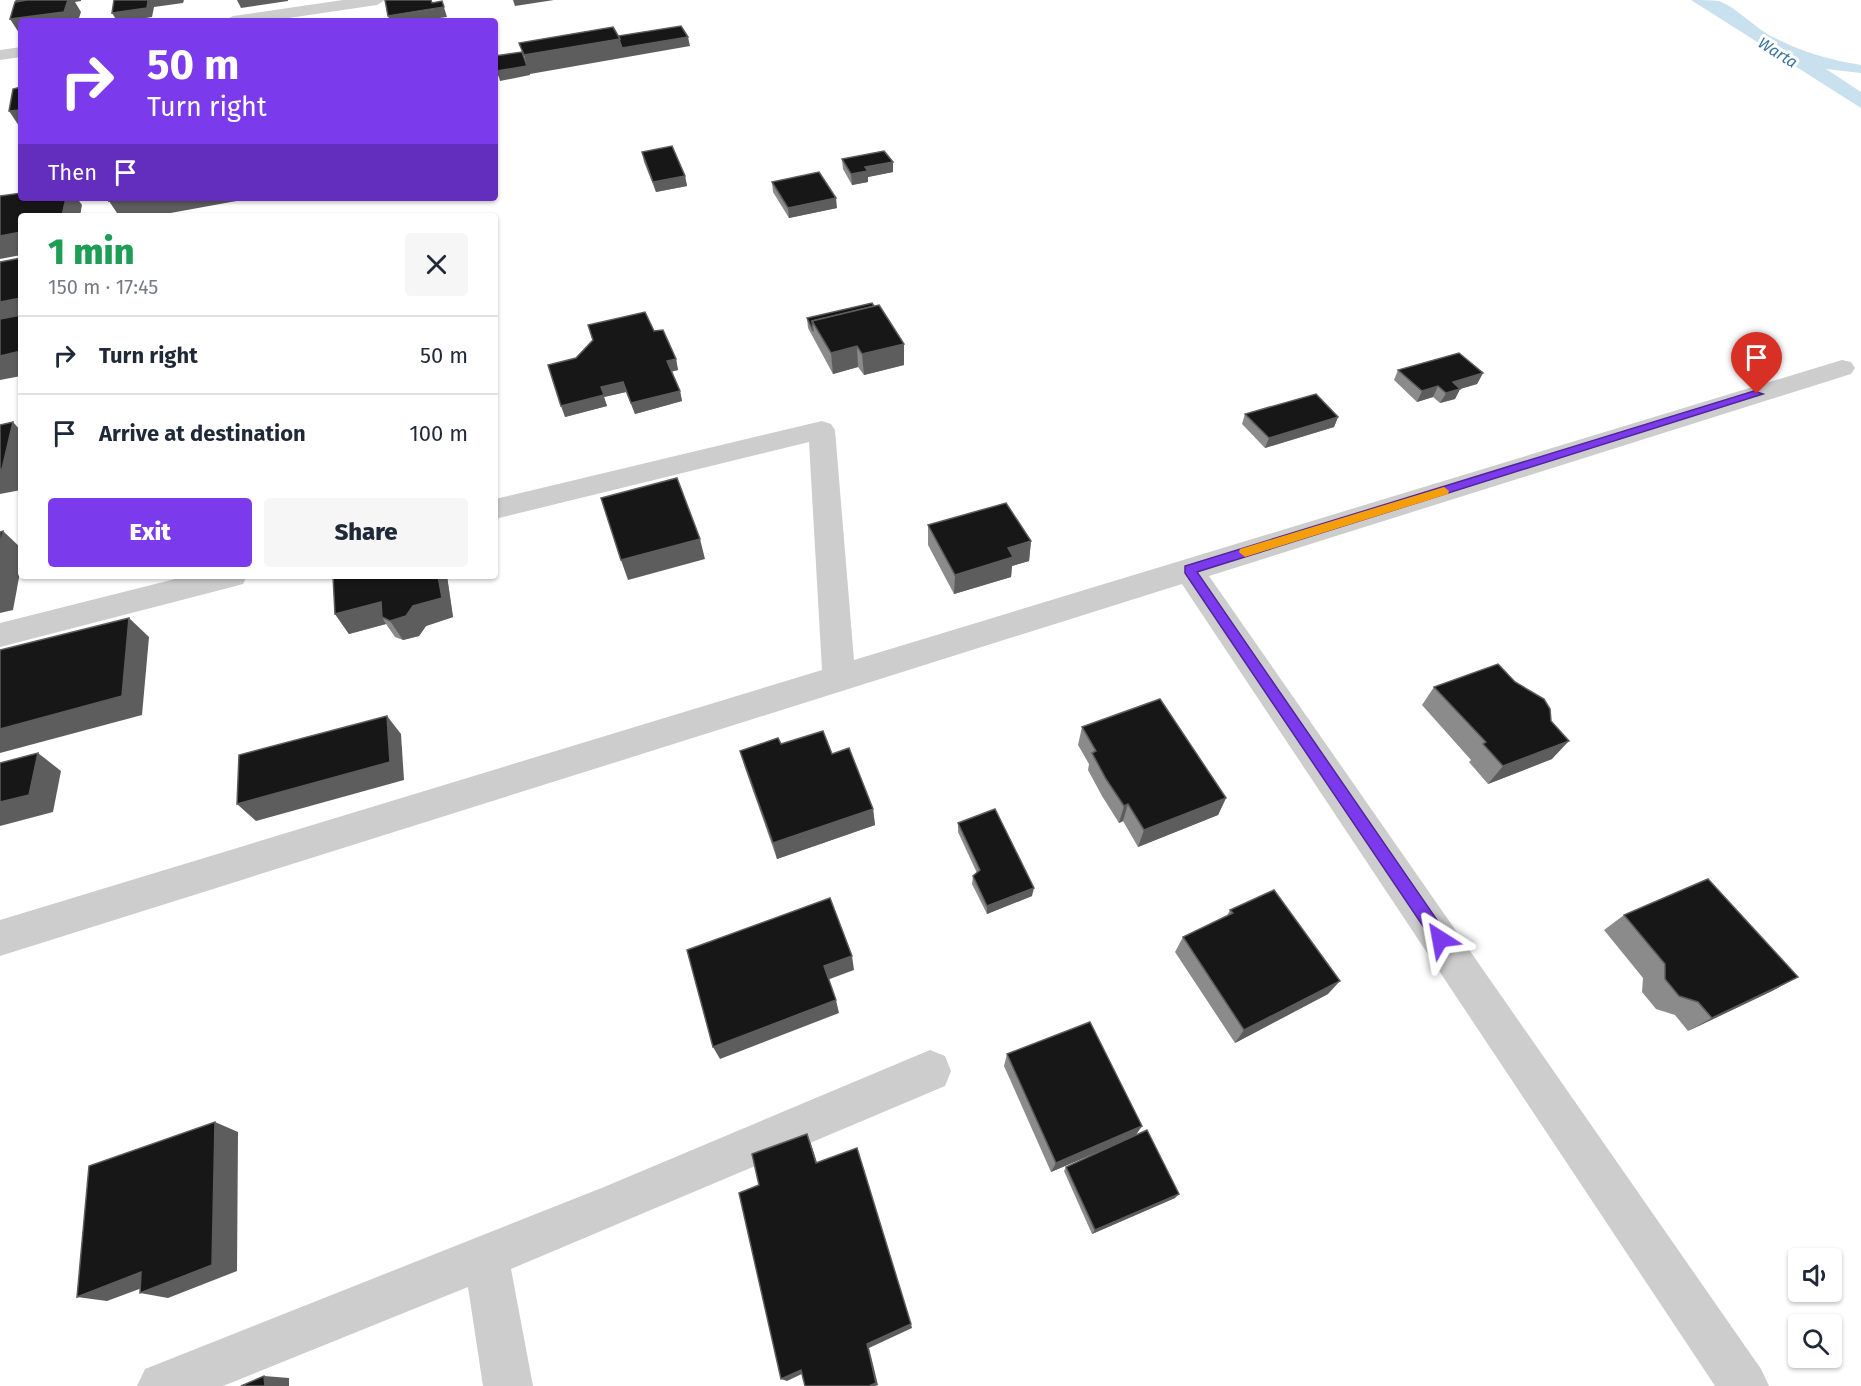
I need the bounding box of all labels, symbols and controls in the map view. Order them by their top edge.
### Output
water label: Warta [1755,33,1801,72]
text: 50 m [147,40,240,90]
icon: right [48,42,126,120]
text: Turn right [147,91,267,123]
icon: arrive [109,156,142,189]
text: Then [48,159,97,186]
text: 1 min [48,230,134,274]
button: close [405,233,468,296]
text: 150 m · 17:45 [48,275,158,299]
pin [1731,332,1782,394]
icon: right [48,339,81,372]
icon: arrive [1740,341,1773,374]
text: Turn right [99,342,198,369]
text: 50 m [420,342,468,369]
icon: arrive [48,417,81,450]
text: Arrive at destination [99,420,306,447]
text: 100 m [409,420,468,447]
button: Exit [48,498,252,567]
button: Share [264,498,468,567]
position arrow [1408,907,1472,971]
map controls [1788,1248,1842,1368]
button: sound [1788,1248,1842,1302]
button: search [1788,1314,1842,1368]

